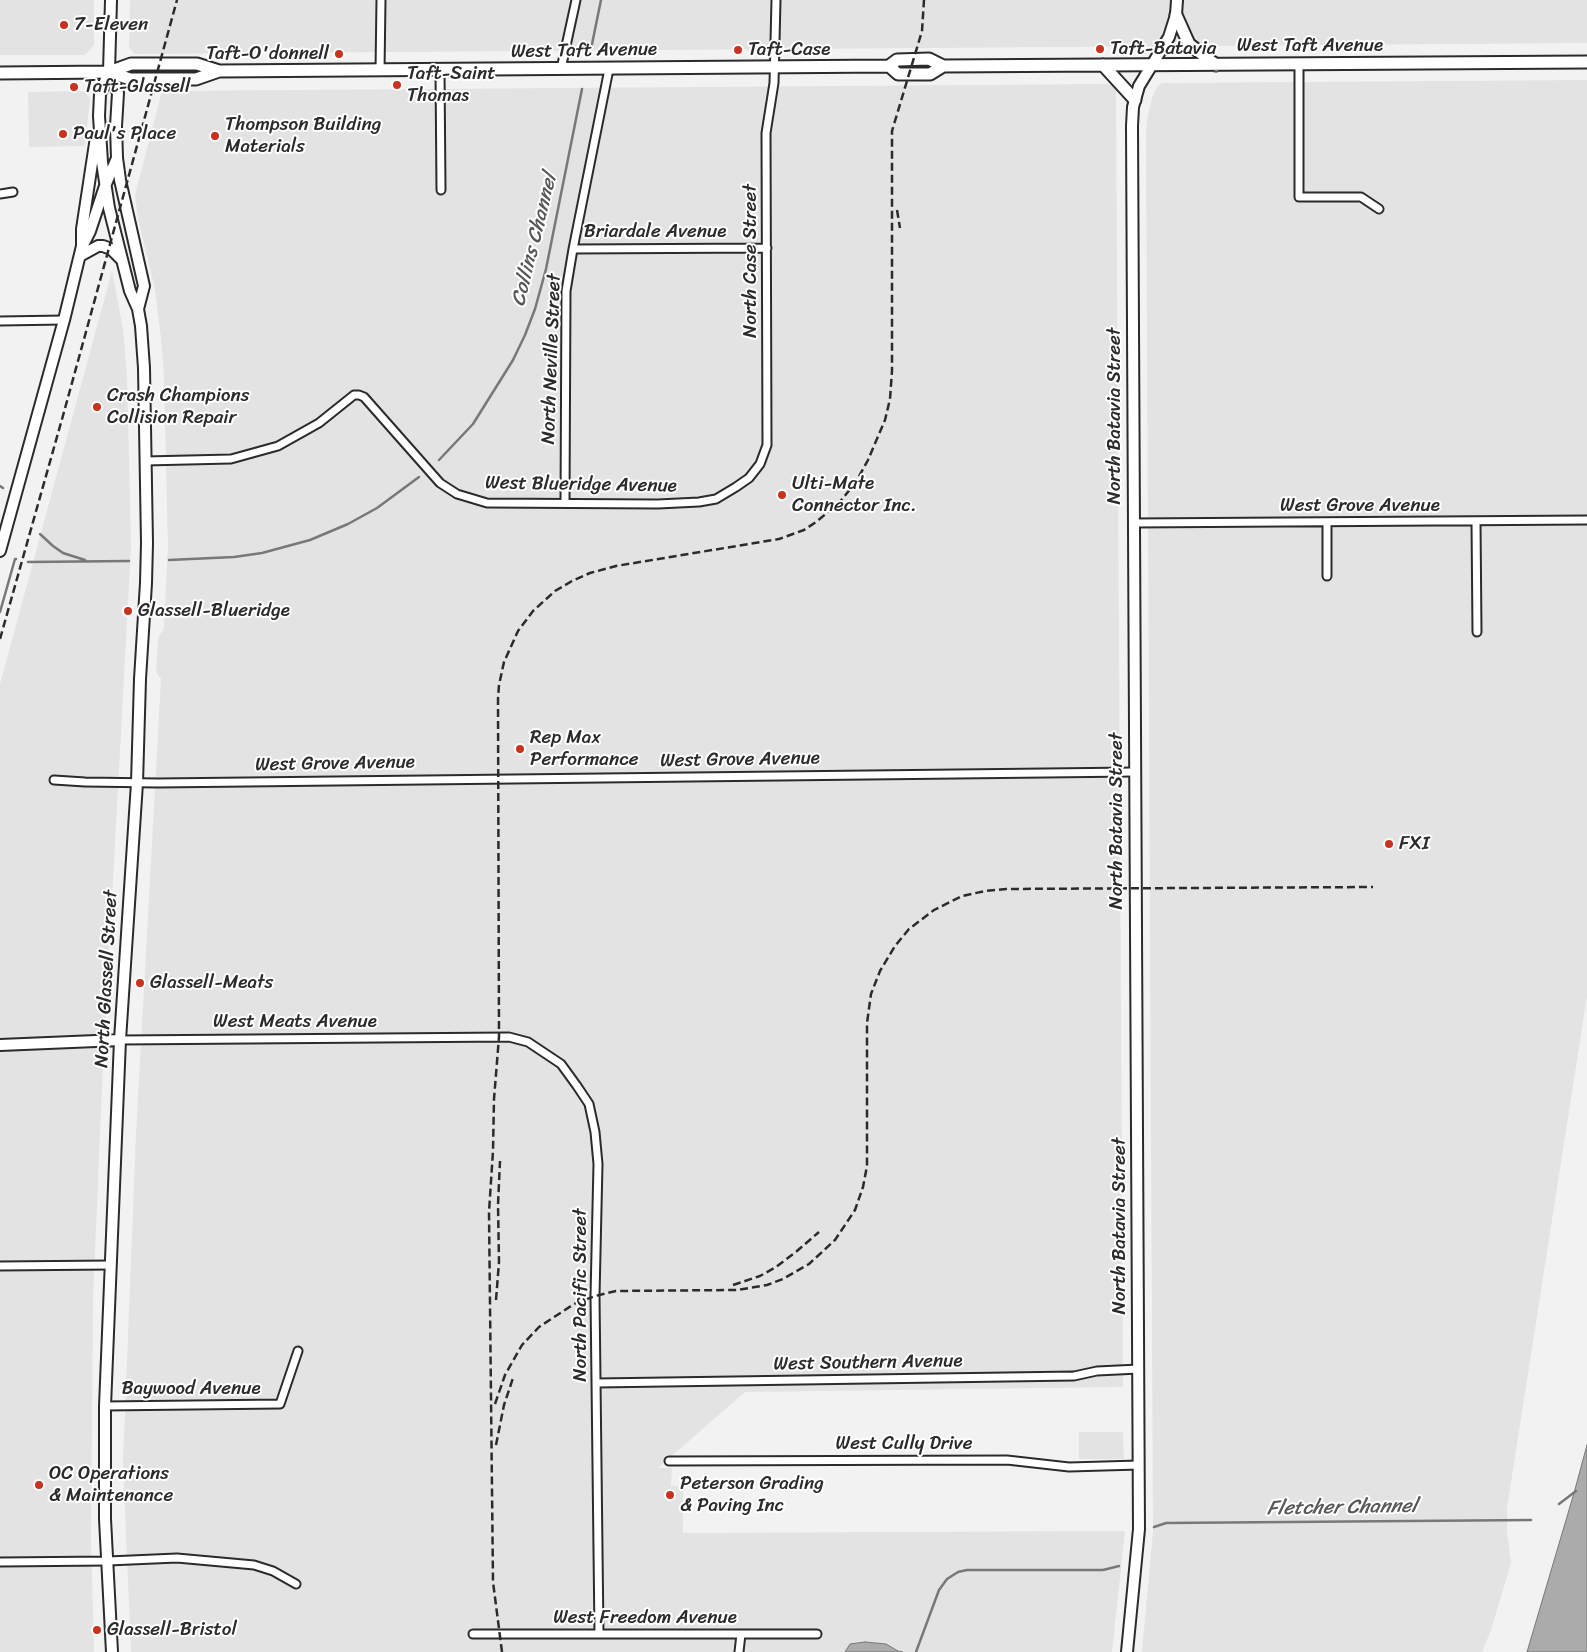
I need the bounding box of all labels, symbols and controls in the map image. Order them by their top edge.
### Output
place label: 7-Eleven [74,14,148,36]
marker: 7-Eleven [58,19,70,31]
street label: West Taft Avenue [1237,35,1383,57]
street label: West Taft Avenue [511,38,657,64]
place label: Taft-Batavia [1110,38,1216,60]
place label: Taft-Case [748,39,831,61]
place label: Taft-O'donnell [206,43,329,65]
marker: Taft-Batavia [1094,43,1106,55]
marker: Taft-Case [732,44,744,56]
marker: Taft-O'donnell [333,48,345,60]
place label: Taft-Saint Thomas [407,63,495,107]
place label: Taft-Glassell [84,76,191,98]
marker: Taft-Saint Thomas [391,79,403,91]
marker: Taft-Glassell [68,81,80,93]
place label: Thompson Building Materials [225,114,381,158]
place label: Paul's Place [73,123,176,145]
marker: Paul's Place [57,128,69,140]
marker: Thompson Building Materials [209,130,221,142]
water label: Collins Channel [507,171,563,309]
street label: North Case Street [740,184,762,338]
street label: Briardale Avenue [584,221,726,243]
street label: North Neville Street [538,273,566,445]
street label: North Batavia Street [1104,328,1126,504]
place label: Crash Champions Collision Repair [107,385,249,429]
marker: Crash Champions Collision Repair [91,401,103,413]
street label: West Blueridge Avenue [485,472,677,498]
place label: Ulti-Mate Connector Inc. [792,473,917,517]
marker: Ulti-Mate Connector Inc. [776,489,788,501]
street label: West Grove Avenue [1280,495,1440,517]
place label: Glassell-Blueridge [138,600,290,622]
marker: Glassell-Blueridge [122,605,134,617]
place label: Rep Max Performance [530,727,638,771]
street label: North Batavia Street [1106,733,1128,909]
marker: Rep Max Performance [514,743,526,755]
street label: West Grove Avenue [660,747,820,773]
street label: West Grove Avenue [255,751,415,777]
place label: FXI [1399,833,1429,855]
marker: FXI [1383,838,1395,850]
street label: North Glassell Street [91,890,123,1068]
place label: Glassell-Meats [150,972,273,994]
marker: Glassell-Meats [134,977,146,989]
street label: West Meats Avenue [213,1011,377,1033]
street label: North Batavia Street [1109,1138,1131,1314]
street label: North Pacific Street [570,1208,592,1382]
street label: West Southern Avenue [773,1350,963,1376]
street label: Baywood Avenue [121,1378,261,1400]
street label: West Cully Drive [836,1433,972,1455]
place label: OC Operations & Maintenance [49,1463,173,1507]
place label: Peterson Grading & Paving Inc [680,1473,824,1517]
marker: OC Operations & Maintenance [33,1479,45,1491]
marker: Peterson Grading & Paving Inc [664,1489,676,1501]
water label: Fletcher Channel [1267,1495,1417,1521]
street label: West Freedom Avenue [553,1607,737,1629]
place label: Glassell-Bristol [107,1619,237,1641]
marker: Glassell-Bristol [91,1624,103,1636]

